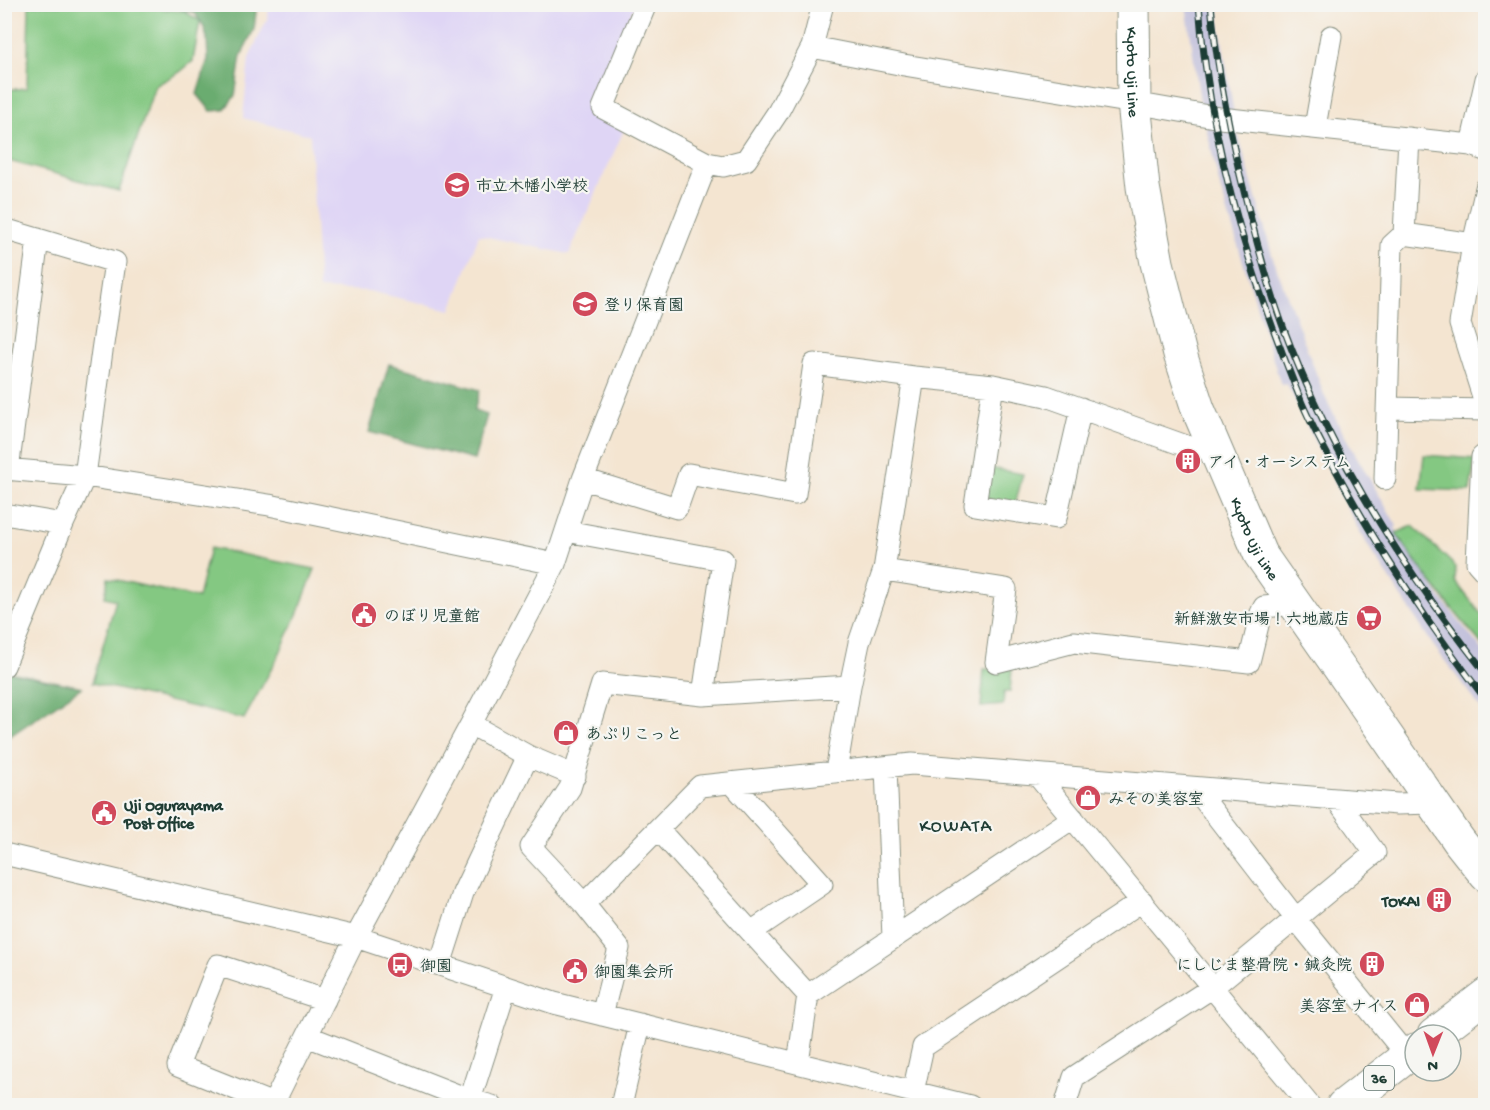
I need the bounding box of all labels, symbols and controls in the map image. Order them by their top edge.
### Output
street label: Kyoto Uji Line [1120,27,1142,119]
school or university icon: 市立木幡小学校 [442,170,472,200]
place label: 市立木幡小学校 [476,177,588,198]
school or university icon: 登り保育園 [570,289,600,319]
place label: 登り保育園 [604,296,684,317]
building icon: アイ・オーシステム [1173,446,1203,476]
place label: アイ・オーシステム [1208,455,1351,474]
street label: Kyoto Uji Line [1224,495,1282,586]
public building icon: のぼり児童館 [349,600,379,630]
supermarket icon: 新鮮激安市場！六地蔵店 [1354,603,1384,633]
place label: のぼり児童館 [384,607,480,628]
place label: 新鮮激安市場！六地蔵店 [1174,610,1350,631]
shop icon: あぷりこっと [551,718,581,748]
place label: あぷりこっと [586,726,682,746]
shop icon: みその美容室 [1073,783,1103,813]
place label: みその美容室 [1108,790,1204,811]
public building icon: Uji Ogurayama Post Office [89,798,119,828]
place label: Uji Ogurayama Post Office [123,798,224,835]
district label: KOWATA [919,817,993,838]
building icon: TOKAI [1424,885,1454,915]
place label: TOKAI [1380,894,1420,913]
building icon: にしじま整骨院・鍼灸院 [1357,949,1387,979]
bus stop icon: 御園 [385,950,415,980]
public building icon: 御園集会所 [560,956,590,986]
place label: にしじま整骨院・鍼灸院 [1176,956,1352,977]
place label: 御園 [420,958,452,978]
place label: 御園集会所 [594,963,674,984]
shop icon: 美容室 ナイス [1402,990,1432,1020]
place label: 美容室 ナイス [1299,997,1398,1018]
north arrow [1403,1023,1463,1083]
text: N [1427,1055,1438,1074]
road number: 36 [1364,1066,1394,1090]

